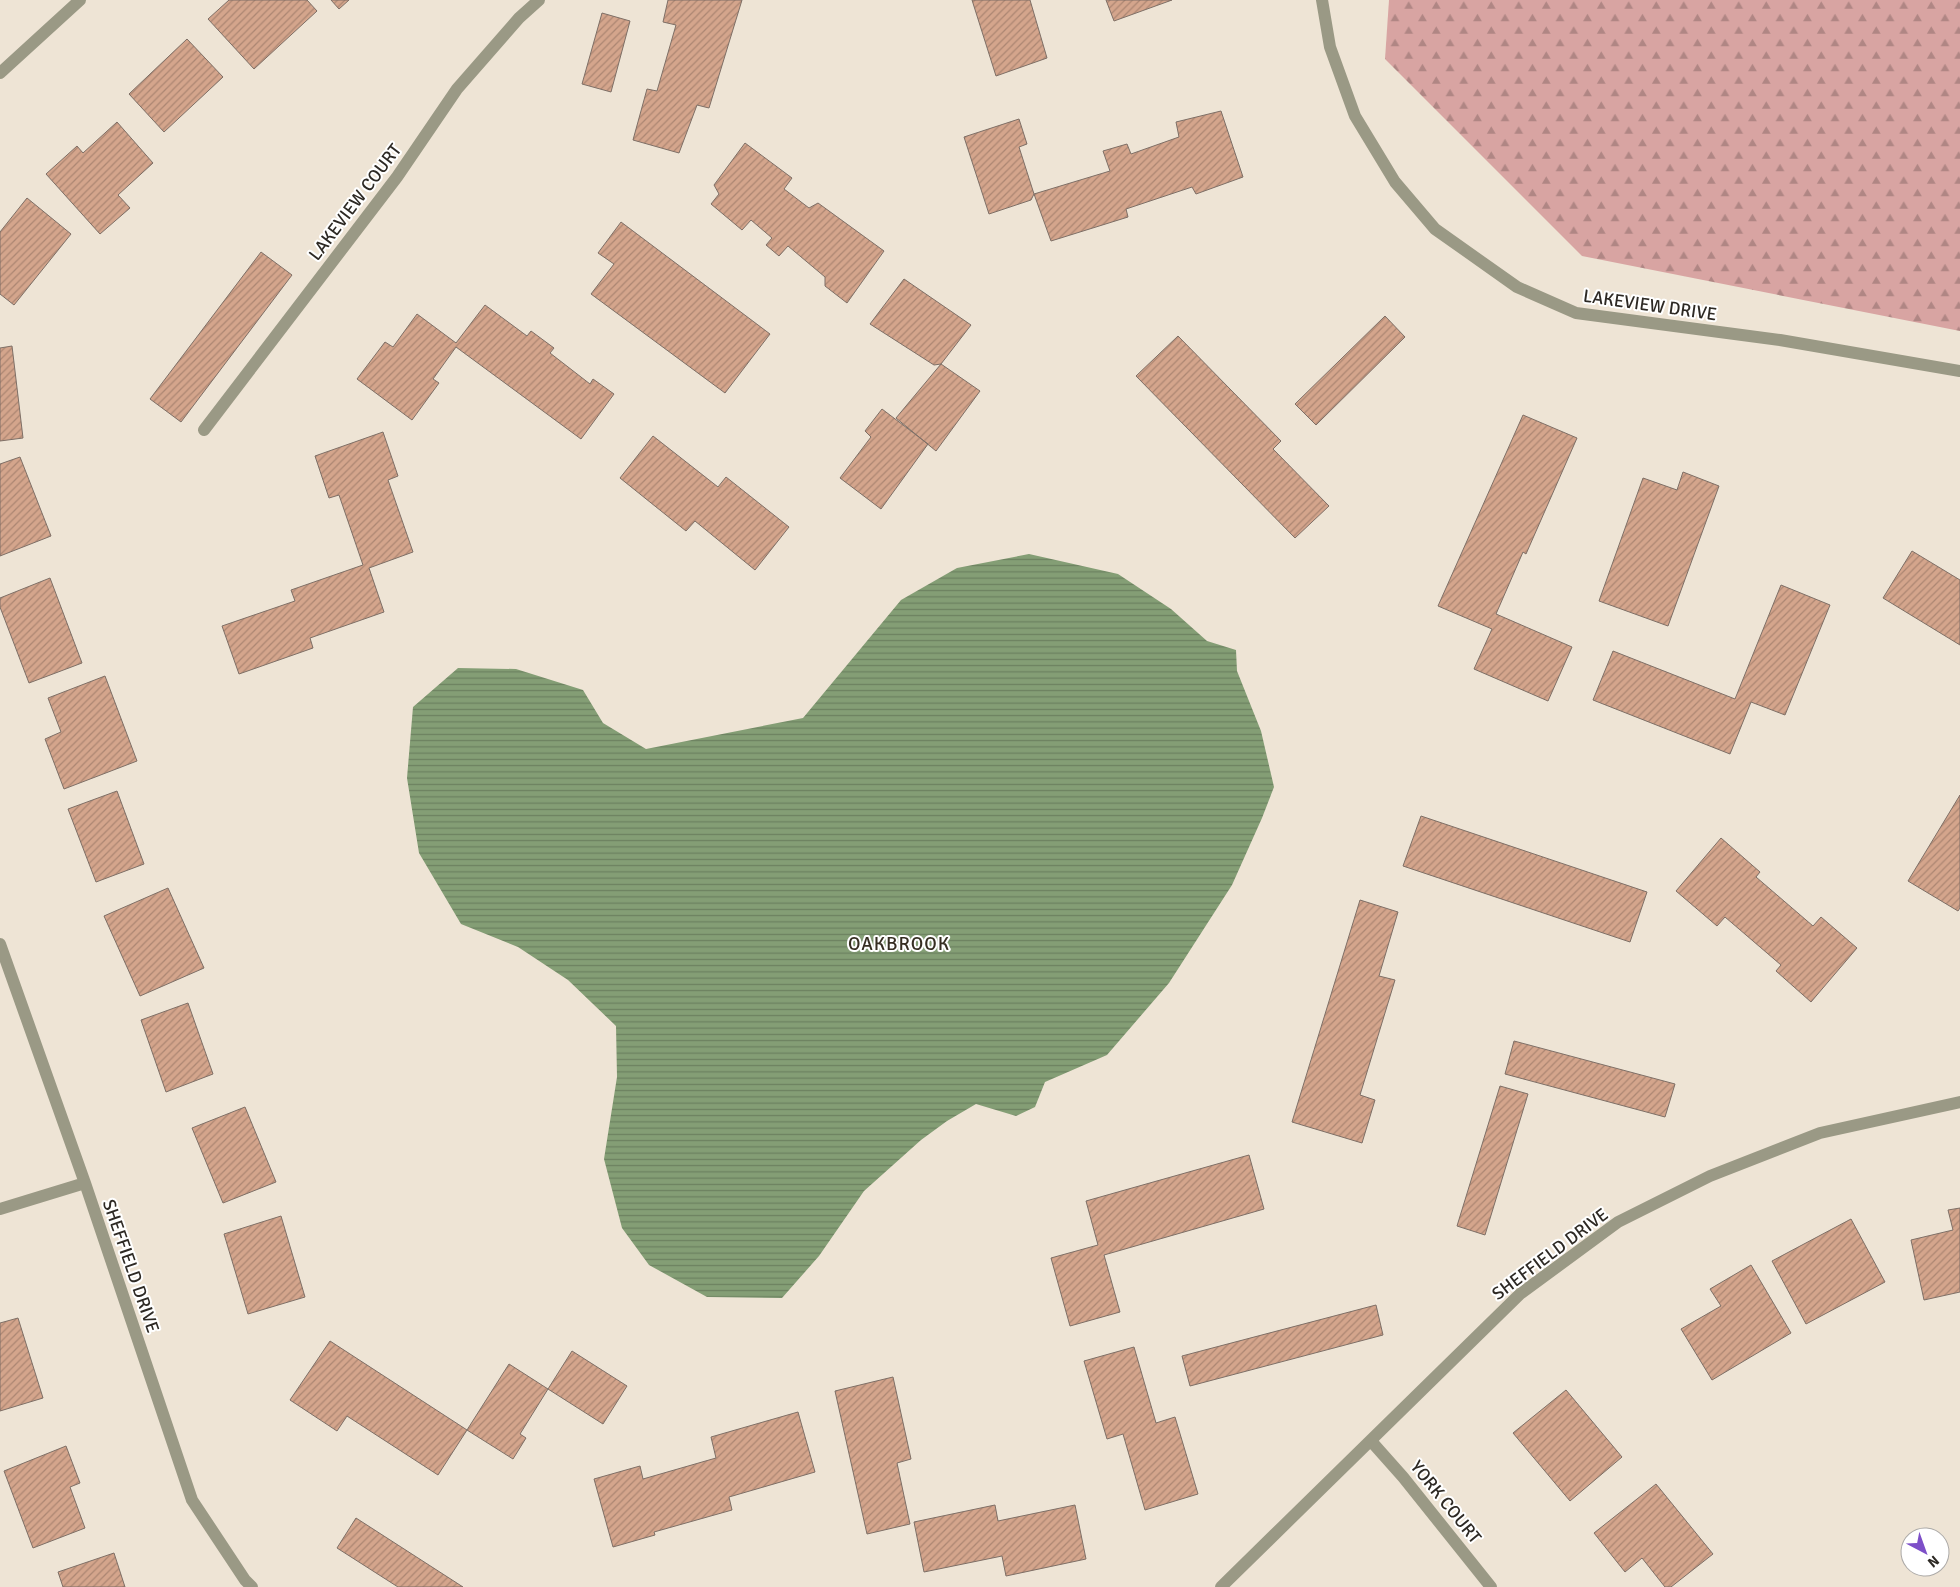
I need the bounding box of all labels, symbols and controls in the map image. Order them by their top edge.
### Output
street label: LAKEVIEW COURT [304,139,406,265]
street label: LAKEVIEW DRIVE [1582,285,1718,325]
district label: OAKBROOK [848,932,950,956]
street label: SHEFFIELD DRIVE [98,1196,164,1336]
street label: SHEFFIELD DRIVE [1488,1203,1612,1305]
street label: YORK COURT [1406,1456,1486,1548]
north arrow [1900,1527,1950,1577]
text: N [1924,1552,1942,1571]

